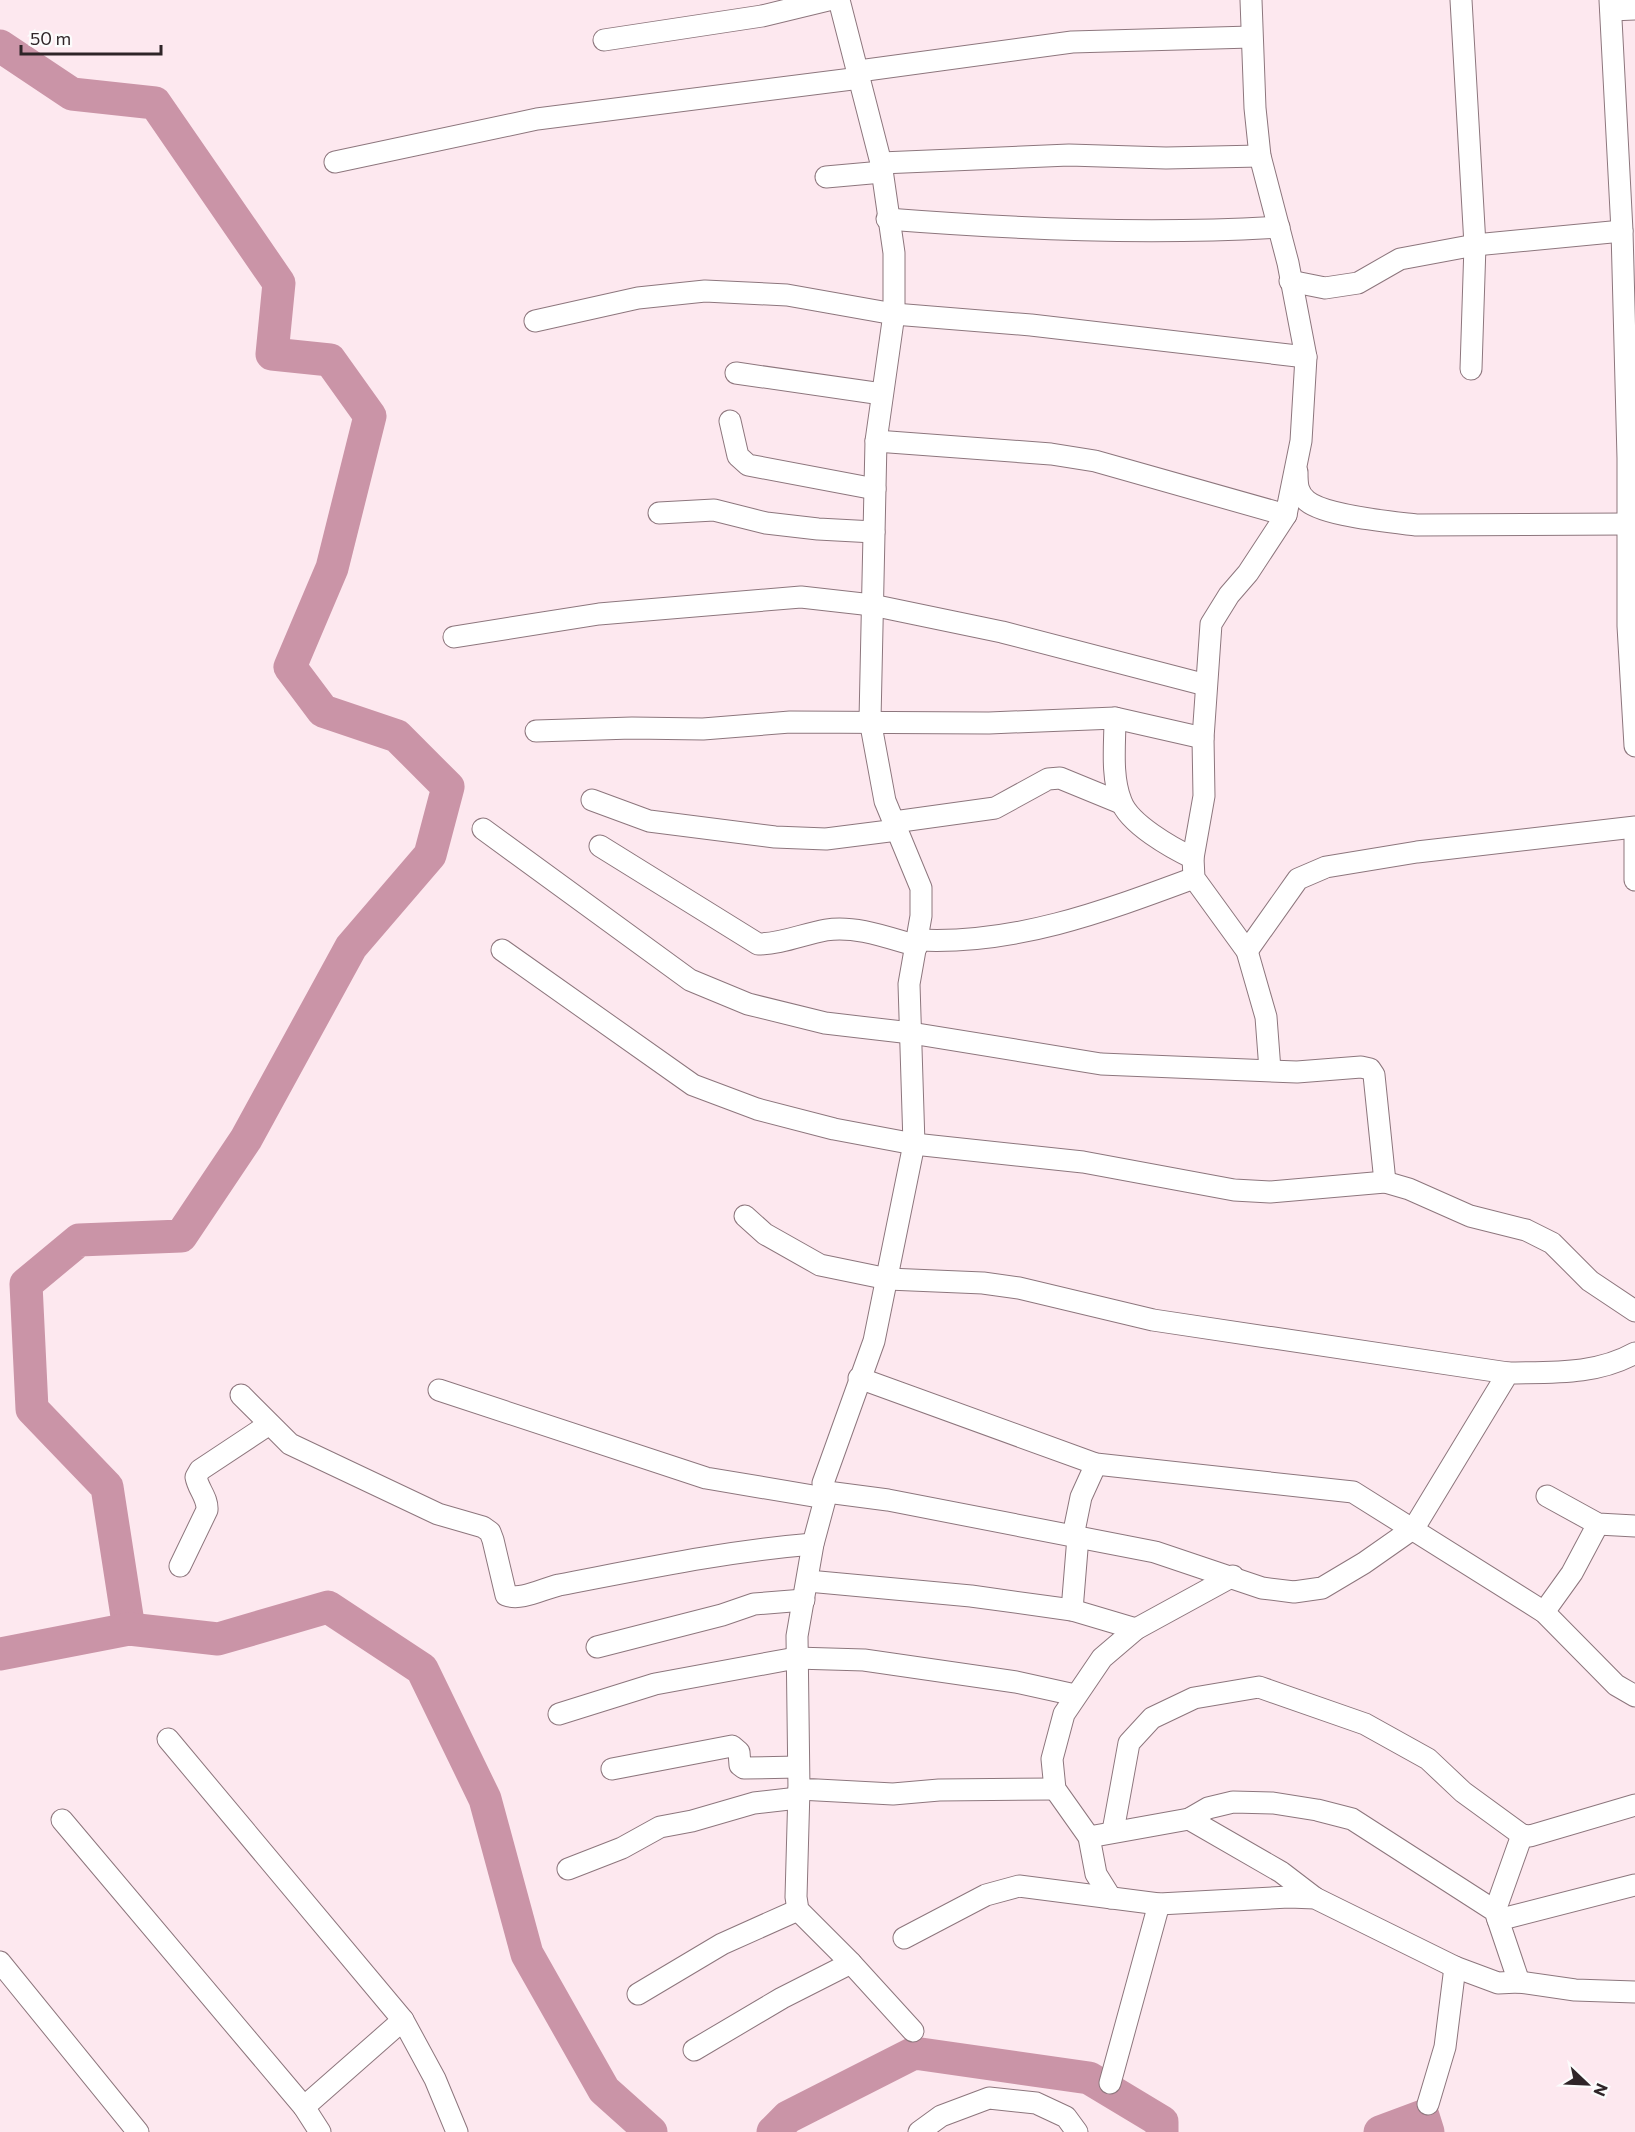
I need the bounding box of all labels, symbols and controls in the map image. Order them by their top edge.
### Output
scale bar [21,18,160,56]
text: 50 m [30,27,71,49]
north arrow [1557,2054,1617,2114]
text: N [1590,2081,1612,2099]

